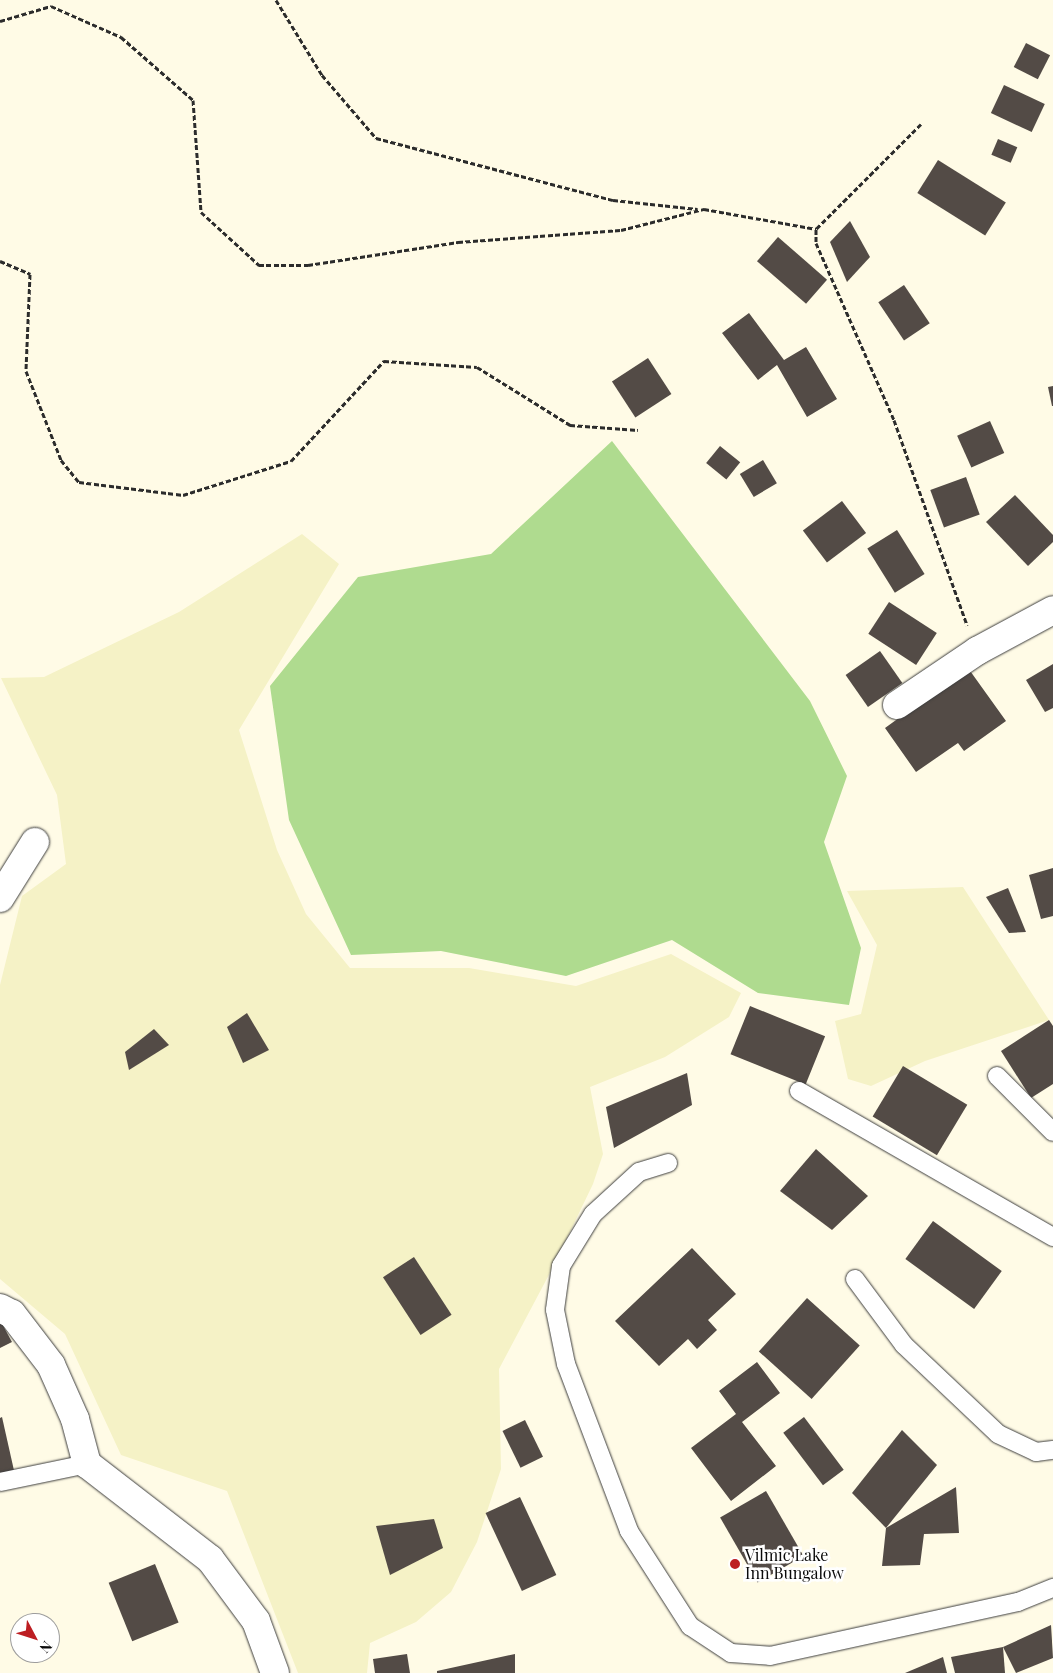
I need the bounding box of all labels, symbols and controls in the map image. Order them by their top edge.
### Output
place label: Vilmic Lake Inn Bungalow [745,1545,844,1583]
marker: Vilmic Lake Inn Bungalow [729,1558,741,1570]
north arrow [10,1613,60,1663]
text: N [36,1637,57,1657]

